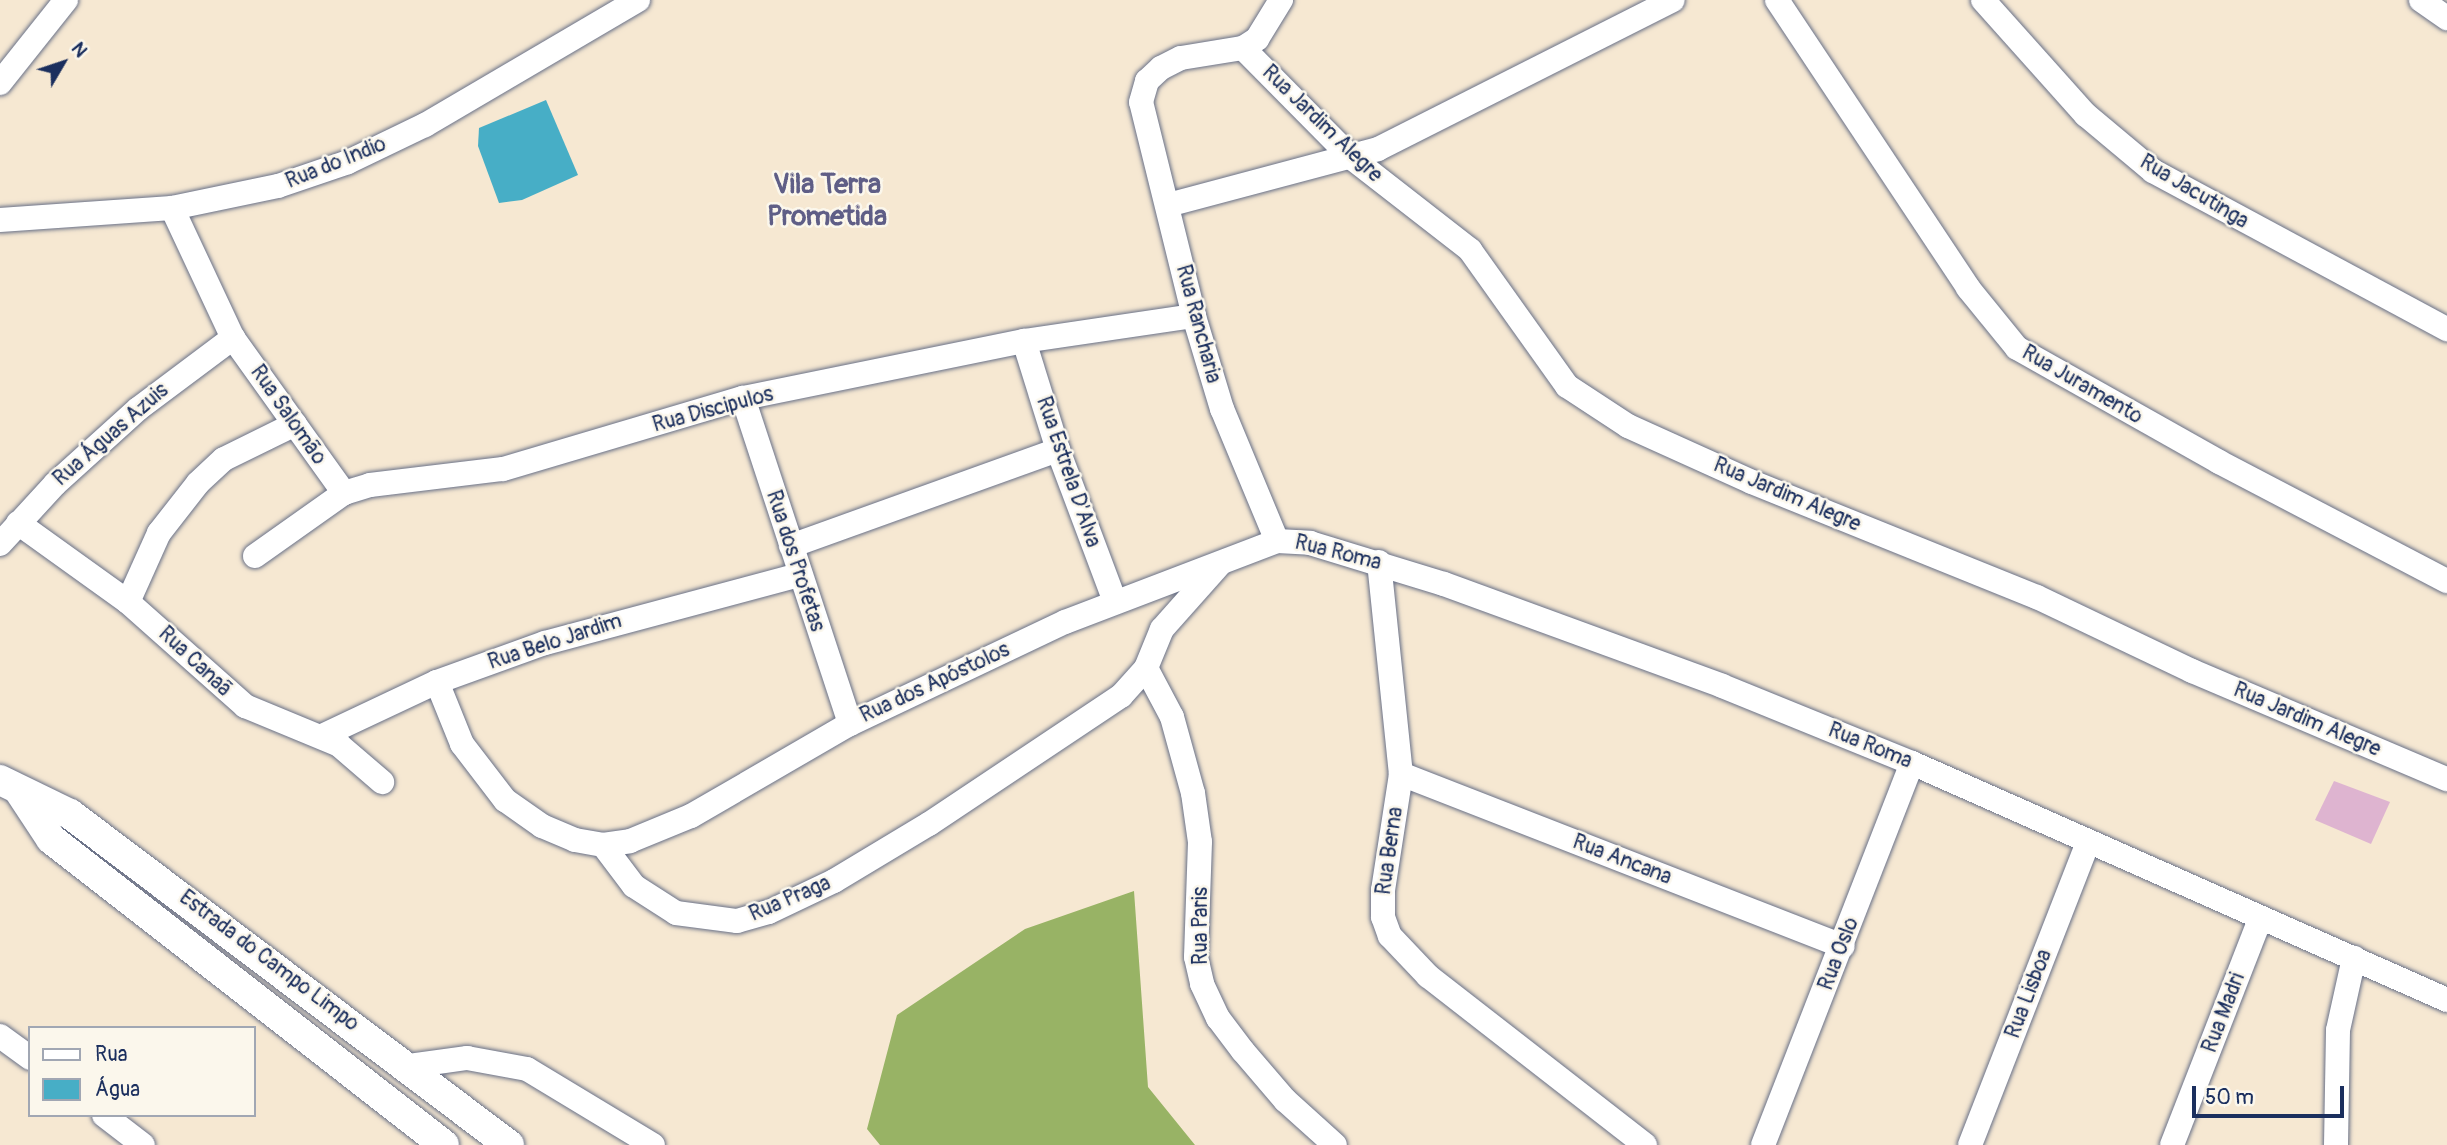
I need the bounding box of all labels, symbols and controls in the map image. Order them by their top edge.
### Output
north arrow [28,28,98,98]
text: N [66,37,93,62]
street label: Rua Jardim Alegre [1257,60,1387,188]
street label: Rua do Indio [282,131,390,195]
street label: Rua Jacutinga [2135,150,2253,234]
district label: Vila Terra Prometida [767,168,887,234]
street label: Rua Rancharia [1170,262,1226,386]
street label: Rua Juramento [2017,340,2147,430]
street label: Rua Salomão [245,360,331,470]
street label: Rua Águas Azuis [48,378,174,492]
street label: Rua Discipulos [650,382,776,438]
street label: Rua Estrela D'Alva [1030,393,1106,551]
street label: Rua Jardim Alegre [1710,453,1864,537]
street label: Rua dos Profetas [760,487,830,635]
street label: Rua Roma [1292,530,1384,576]
street label: Rua Belo Jardim [485,609,625,675]
street label: Rua Canaã [153,622,237,702]
street label: Rua dos Apóstolos [856,637,1014,729]
street label: Rua Jardim Alegre [2230,678,2384,762]
street label: Rua Roma [1824,718,1916,774]
street label: Rua Berna [1371,805,1409,897]
street label: Rua Ancana [1569,830,1675,890]
street label: Rua Praga [746,871,834,927]
street label: Estrada do Campo Limpo [174,885,364,1037]
street label: Rua Paris [1188,887,1214,965]
street label: Rua Oslo [1814,914,1864,994]
street label: Rua Lisboa [2001,946,2057,1042]
street label: Rua Madri [2197,970,2251,1056]
legend [28,1026,256,1117]
text: Rua [95,1041,128,1068]
scale bar [2195,1072,2347,1116]
text: Água [95,1076,140,1103]
text: 50 m [2205,1084,2254,1111]

